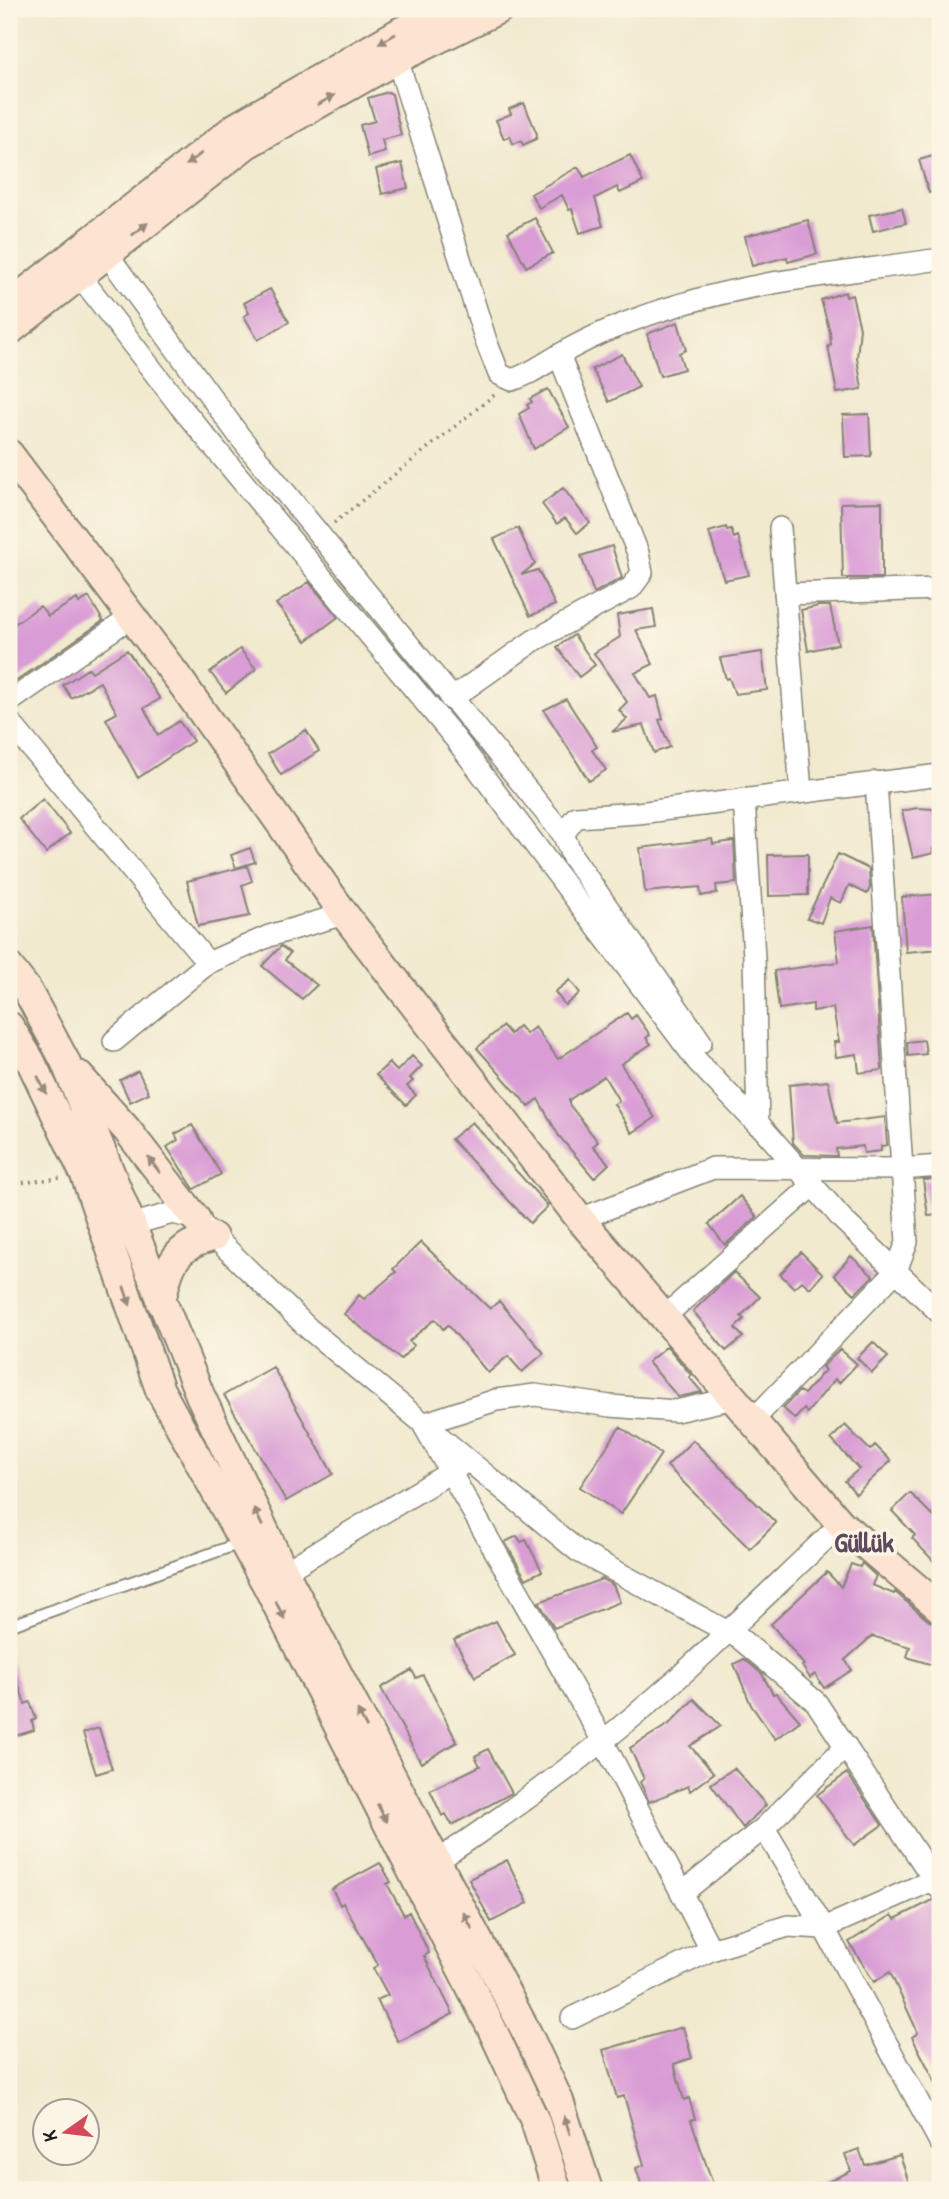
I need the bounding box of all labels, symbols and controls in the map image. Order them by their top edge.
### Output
one-way arrow [377,33,397,45]
one-way arrow [316,94,336,106]
one-way arrow [186,152,204,167]
one-way arrow [130,221,148,236]
one-way arrow [37,1075,48,1095]
one-way arrow [147,1157,162,1175]
one-way arrow [122,1286,133,1307]
one-way arrow [252,1507,264,1527]
district label: Güllük [834,1523,894,1561]
one-way arrow [274,1600,285,1620]
one-way arrow [356,1710,368,1729]
one-way arrow [377,1803,388,1823]
one-way arrow [463,1911,474,1931]
north arrow [32,2098,102,2168]
one-way arrow [561,2115,571,2136]
text: K [36,2128,63,2144]

